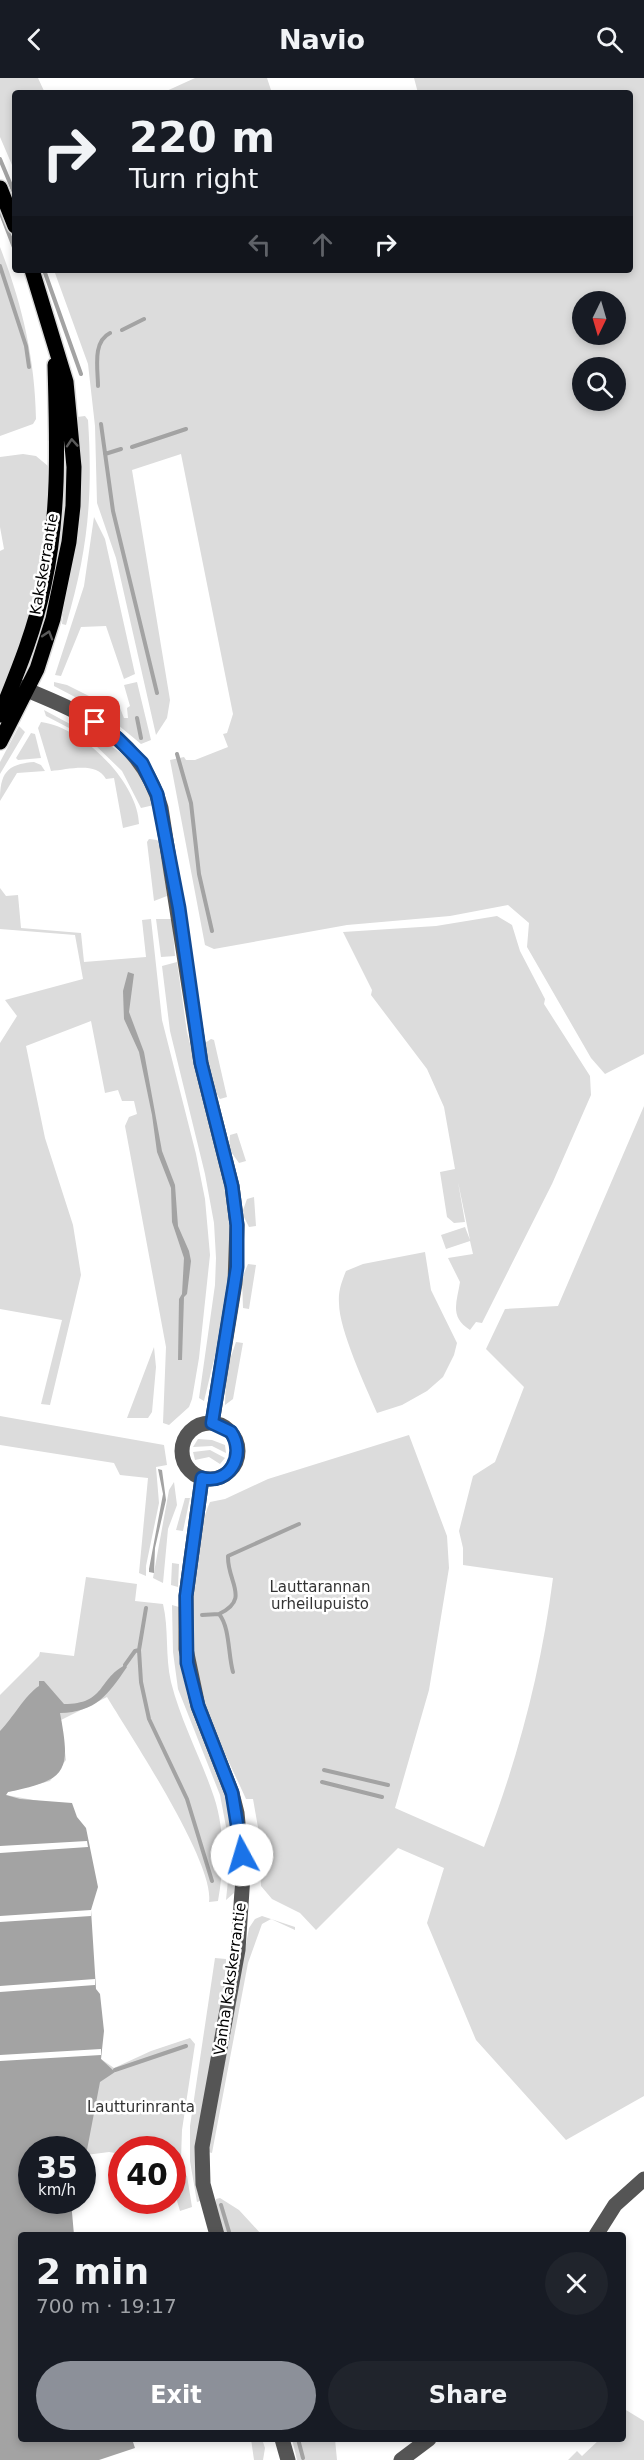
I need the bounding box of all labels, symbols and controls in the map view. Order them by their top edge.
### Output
icon: back [18,23,51,56]
icon: search [593,23,626,56]
text: Navio [279,24,365,55]
text: 220 m [129,113,275,162]
icon: right [30,114,108,192]
text: Turn right [129,163,258,194]
icon: left [243,228,276,261]
icon: ahead [306,228,339,261]
icon: right [369,228,402,261]
north arrow [572,291,626,345]
map controls [572,291,626,411]
button: search [572,357,626,411]
one-way arrow [66,438,79,447]
street label: Kakskerrantie [26,512,62,616]
one-way arrow [41,630,53,641]
pin [69,696,120,747]
icon: arrive [78,705,111,738]
park label: Lauttarannan urheilupuisto [269,1578,371,1613]
position arrow [210,1823,274,1887]
street label: Vanha Kakskerrantie [210,1902,250,2056]
park label: Lautturinranta [87,2098,195,2116]
speed limit sign: 40 [108,2136,186,2214]
text: 35 [36,2150,78,2185]
text: km/h [38,2181,76,2199]
text: 2 min [36,2251,149,2292]
button: close [545,2252,608,2315]
text: 700 m · 19:17 [36,2294,177,2318]
button: Exit [36,2361,316,2430]
button: Share [328,2361,608,2430]

